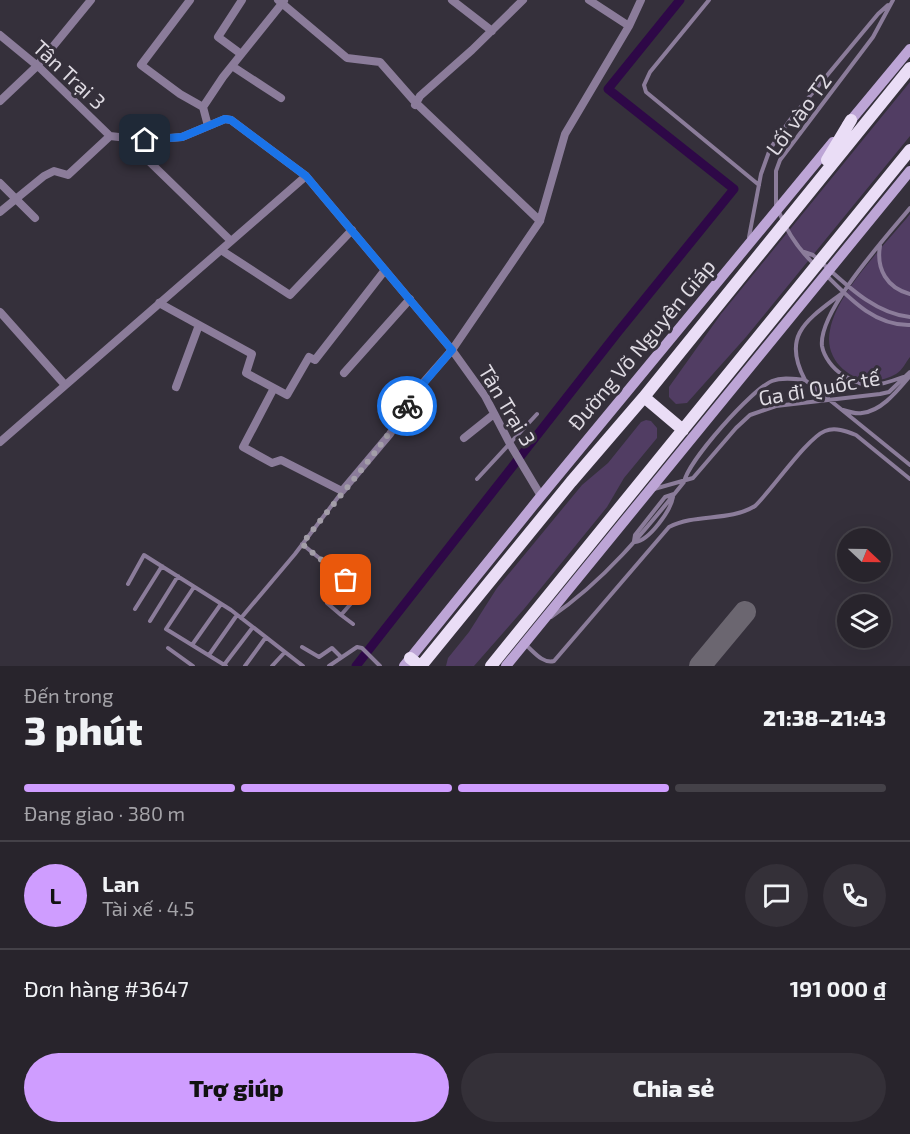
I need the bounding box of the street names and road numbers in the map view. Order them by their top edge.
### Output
street label: Tân Trại 3 [29,34,111,114]
street label: Lối vào T2 [760,68,836,160]
street label: Đường Võ Nguyên Giáp [562,254,720,434]
street label: Tân Trại 3 [474,360,542,450]
street label: Ga đi Quốc tế [756,364,883,411]

